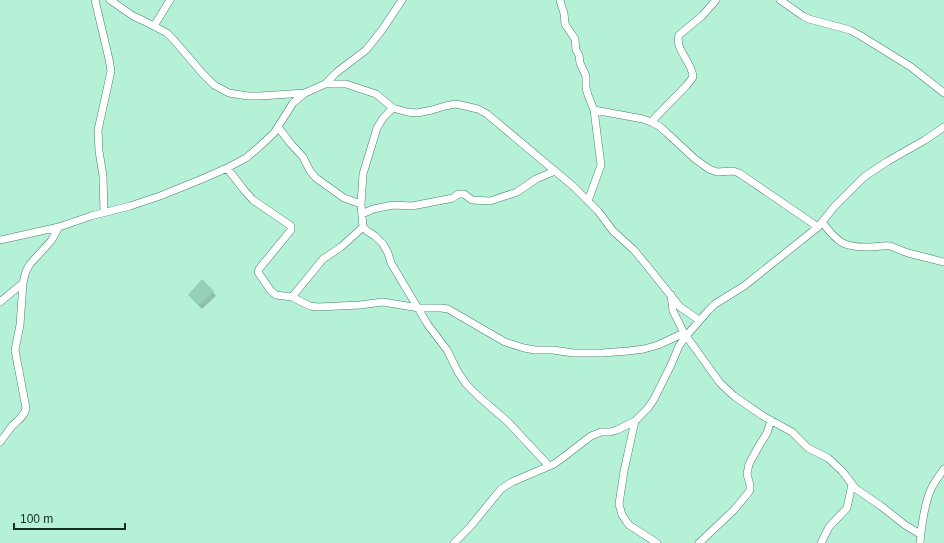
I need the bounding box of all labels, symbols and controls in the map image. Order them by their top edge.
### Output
scale bar [14,505,125,531]
text: 100 m [20,512,53,526]

